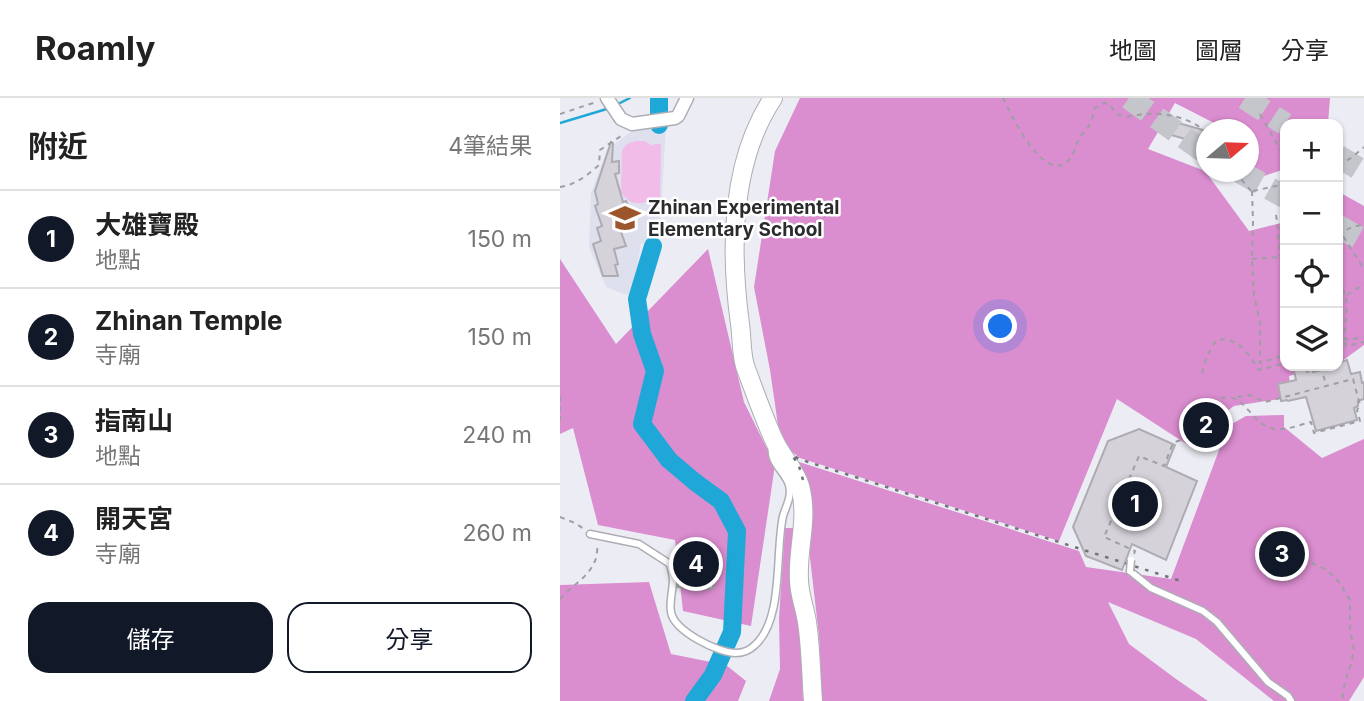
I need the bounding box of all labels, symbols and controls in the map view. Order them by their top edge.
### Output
text: Roamly [35,28,155,68]
text: 地圖 [1109,36,1157,65]
text: 圖層 [1195,36,1243,65]
text: 分享 [1281,36,1329,65]
north arrow [1196,119,1259,182]
map controls [1280,119,1343,371]
button: + [1280,119,1343,182]
text: 附近 [28,128,88,164]
text: 4筆結果 [448,132,532,160]
button: − [1280,182,1343,245]
place label: Zhinan Experimental Elementary School [648,196,839,241]
school or university icon: Zhinan Experimental Elementary School [608,201,642,235]
text: 大雄寶殿 [95,209,199,240]
text: 1 [46,225,56,253]
text: 150 m [468,225,532,253]
button: locate [1280,245,1343,308]
text: 地點 [95,246,141,274]
text: Zhinan Temple [95,305,283,336]
button: layers [1280,308,1343,371]
your location [983,309,1017,343]
text: 2 [44,323,58,351]
text: 150 m [468,323,532,351]
text: 寺廟 [95,341,141,369]
pin: 2 [1183,399,1229,451]
text: 指南山 [95,405,173,436]
text: 3 [44,421,58,449]
text: 240 m [462,421,532,449]
text: 地點 [95,442,141,470]
pin: 1 [1112,478,1158,530]
text: 開天宮 [95,503,173,534]
text: 4 [43,519,59,547]
text: 260 m [463,519,532,547]
pin: 3 [1259,528,1305,580]
pin: 4 [673,538,719,590]
text: 寺廟 [95,540,141,568]
button: 儲存 [28,602,273,673]
button: 分享 [287,602,532,673]

